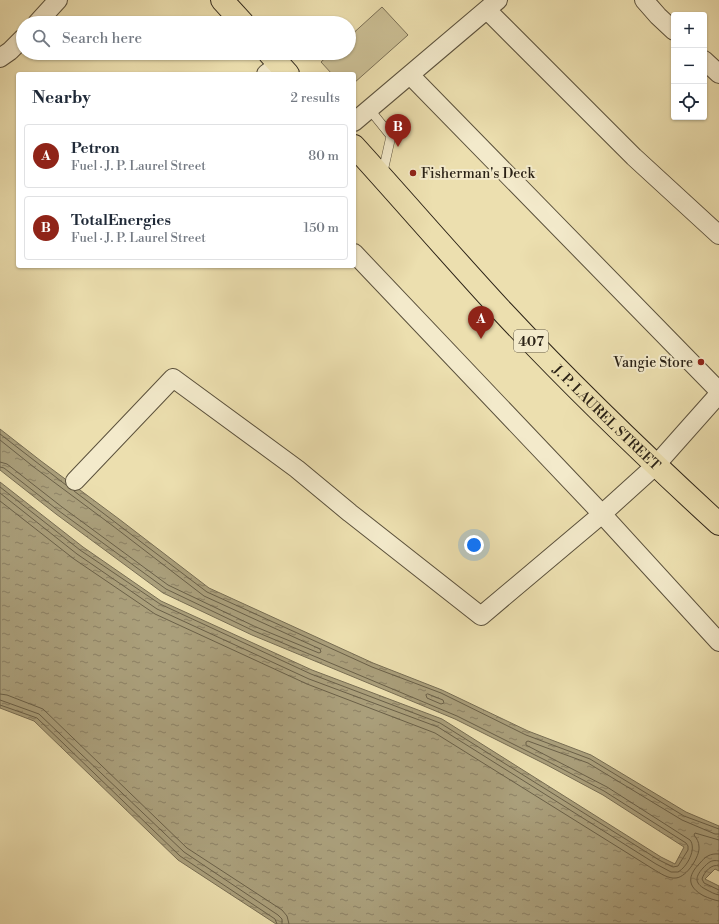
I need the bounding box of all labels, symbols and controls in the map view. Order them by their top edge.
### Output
map controls [671,12,707,120]
button: + [671,12,707,48]
search box [16,16,356,60]
icon: search [30,27,52,49]
text: Search here [62,29,142,48]
button: − [671,48,707,84]
button: locate [671,84,707,120]
text: Nearby [32,87,91,109]
text: 2 results [291,90,340,106]
pin: B [385,114,411,147]
text: Petron [71,139,119,158]
text: A [41,148,51,164]
text: 80 m [308,148,339,164]
text: Fuel · J. P. Laurel Street [71,158,206,174]
place label: Fisherman's Deck [421,165,535,183]
marker: Fisherman's Deck [408,168,418,178]
text: TotalEnergies [71,211,171,230]
text: B [41,220,51,236]
text: 150 m [304,220,339,236]
text: Fuel · J. P. Laurel Street [71,230,206,246]
pin: A [468,306,494,339]
road number: 407 [514,330,548,352]
place label: Vangie Store [612,354,693,372]
marker: Vangie Store [696,357,706,367]
street label: J. P. LAUREL STREET [548,361,664,475]
your location [464,535,484,555]

